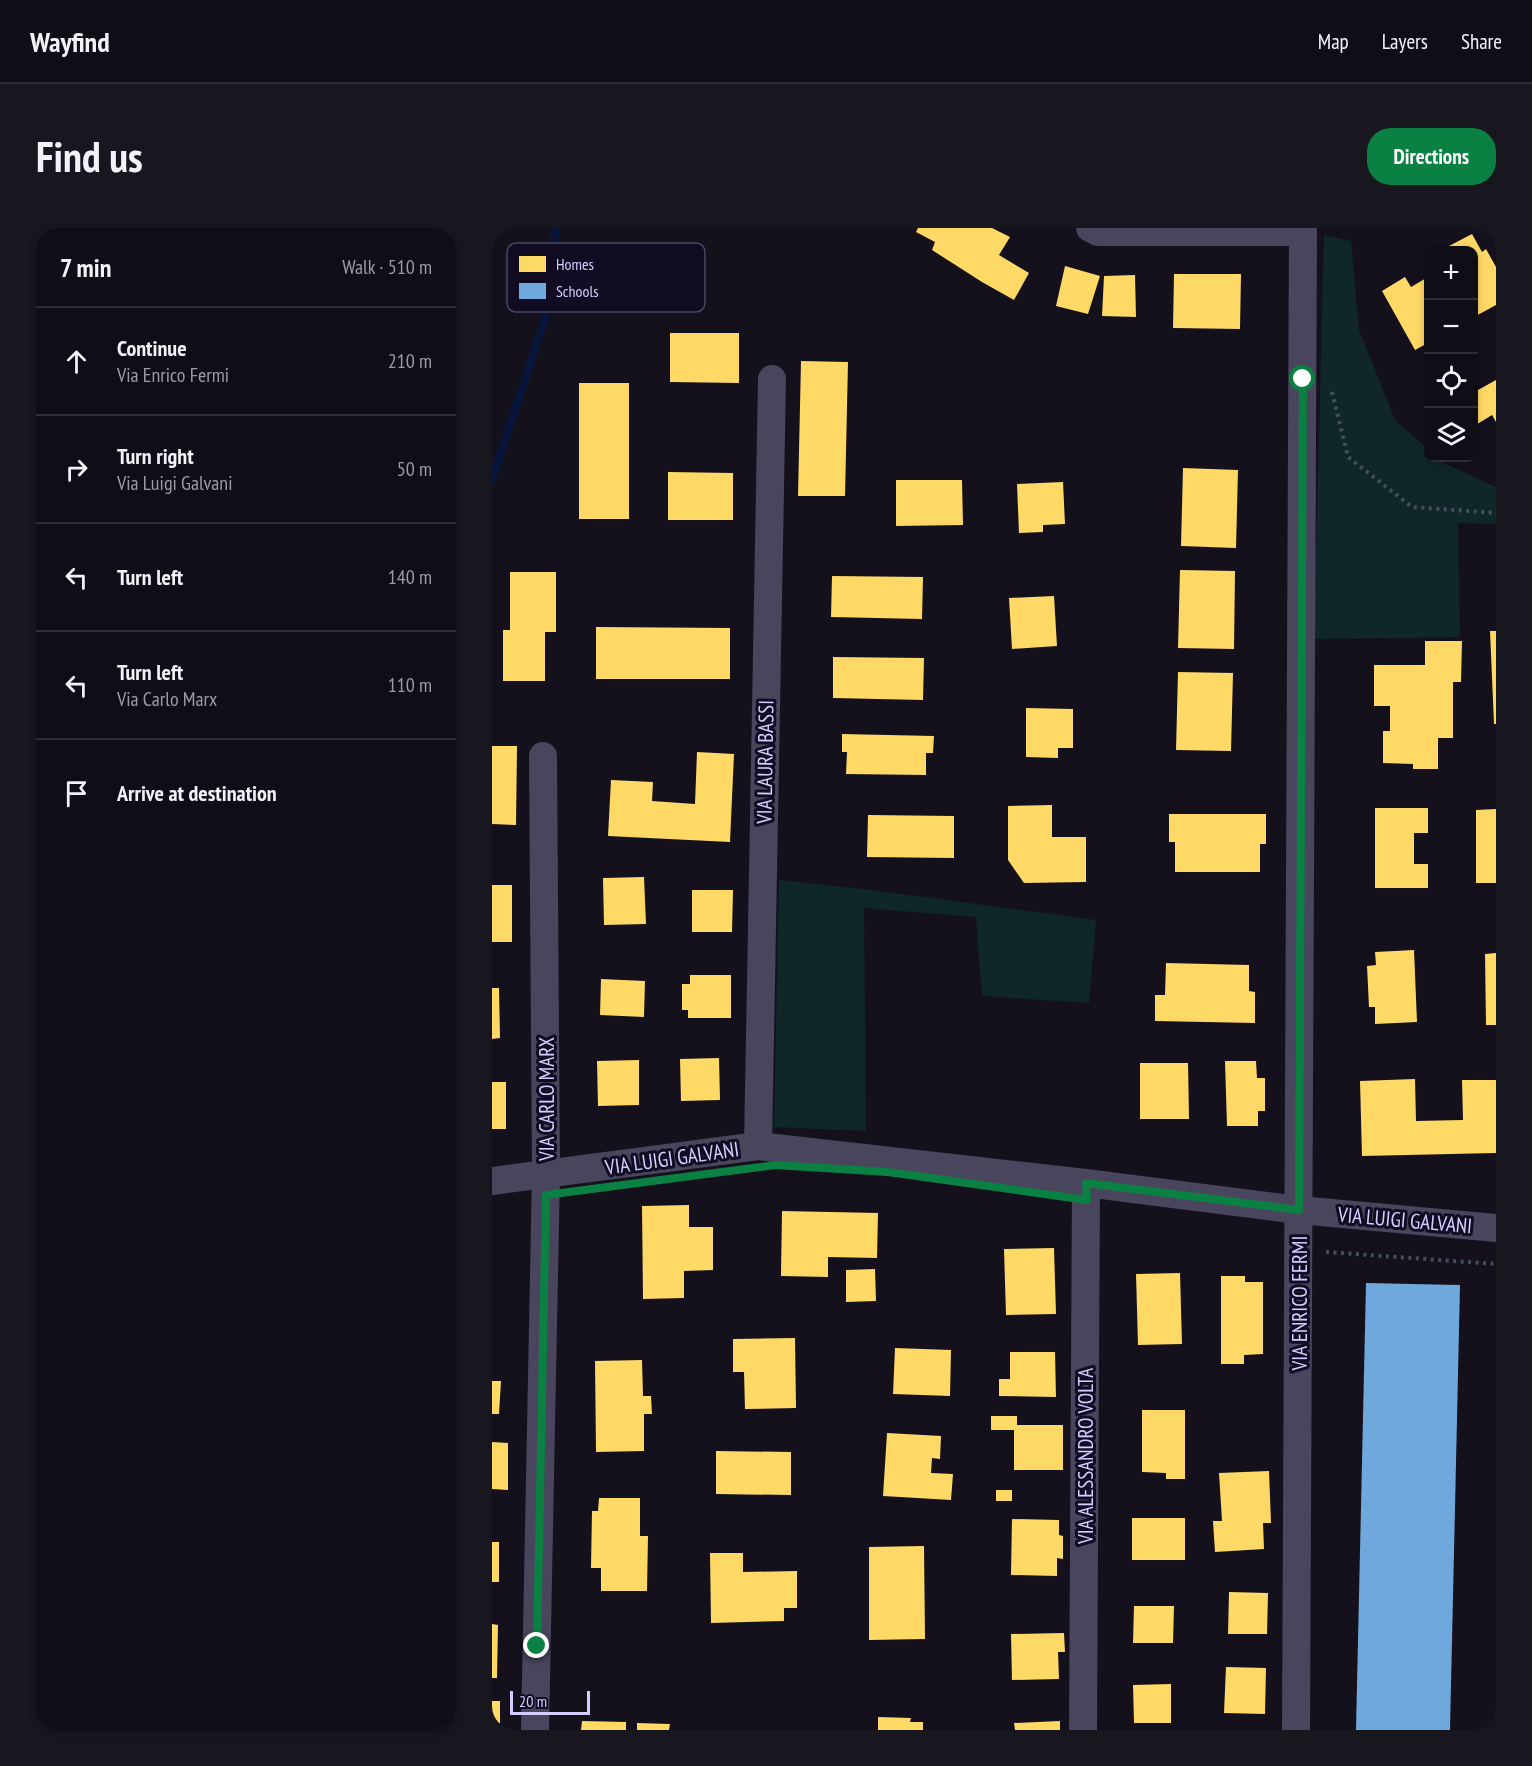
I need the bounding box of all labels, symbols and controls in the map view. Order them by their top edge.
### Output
text: Wayfind [30,23,110,60]
text: Map [1318,28,1349,55]
text: Layers [1382,28,1428,55]
text: Share [1461,28,1502,55]
button: Directions [1367,128,1496,185]
text: Find us [36,129,143,184]
legend [507,243,705,312]
map controls [1424,246,1478,462]
button: + [1424,246,1478,300]
text: 7 min [60,251,111,284]
text: Walk · 510 m [342,254,432,280]
text: Homes [556,254,594,274]
text: Schools [556,281,599,301]
button: − [1424,300,1478,354]
text: Continue [117,334,187,362]
icon: ahead [60,345,93,378]
text: 210 m [388,348,432,374]
button: locate [1424,354,1478,408]
text: Via Enrico Fermi [117,362,229,388]
route start [1289,365,1315,391]
button: layers [1424,408,1478,462]
text: Turn right [117,442,194,470]
icon: right [60,453,93,486]
text: 50 m [397,456,432,482]
text: Via Luigi Galvani [117,470,232,496]
icon: left [60,561,93,594]
text: Turn left [117,563,183,591]
text: 140 m [388,564,432,590]
text: Turn left [117,658,183,686]
icon: left [60,669,93,702]
text: 110 m [388,672,432,698]
text: Via Carlo Marx [117,686,217,712]
street label: VIA LAURA BASSI [750,700,780,825]
icon: arrive [60,777,93,810]
text: Arrive at destination [117,779,277,807]
street label: VIA CARLO MARX [533,1036,560,1162]
street label: VIA LUIGI GALVANI [602,1135,741,1181]
street label: VIA LUIGI GALVANI [1336,1201,1473,1239]
street label: VIA ENRICO FERMI [1286,1236,1313,1371]
street label: VIA ALESSANDRO VOLTA [1072,1368,1099,1545]
route end [523,1632,549,1658]
scale bar [510,1688,590,1716]
text: 20 m [519,1691,547,1711]

